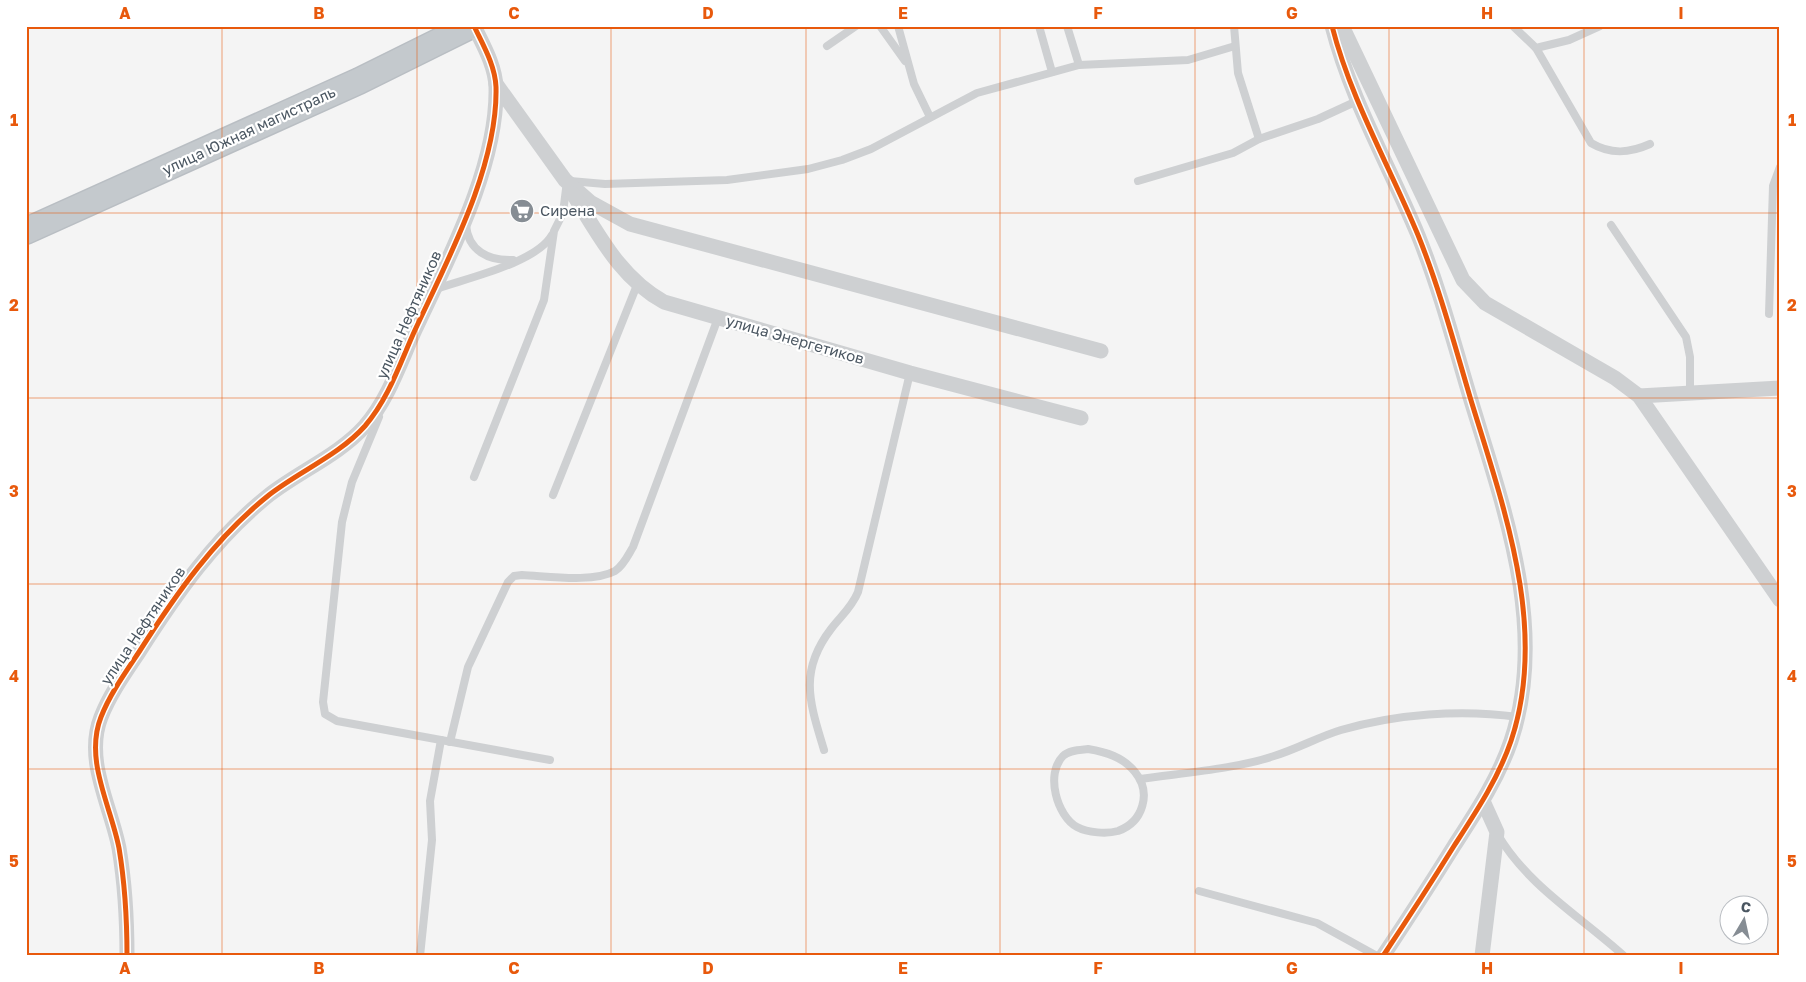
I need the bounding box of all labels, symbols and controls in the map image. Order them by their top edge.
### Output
text: A [119,3,131,23]
text: B [313,3,325,23]
text: C [508,3,520,23]
text: D [702,3,714,23]
text: E [898,3,908,23]
text: F [1093,3,1103,23]
text: G [1286,3,1298,23]
text: H [1481,3,1493,23]
text: I [1678,3,1684,23]
street label: улица Южная магистраль [159,82,338,178]
text: 1 [10,110,18,130]
text: 1 [1788,110,1796,130]
supermarket icon: Сирена [509,198,535,224]
place label: Сирена [540,201,595,219]
street label: улица Нефтяников [372,248,444,382]
text: 2 [9,295,19,315]
text: 2 [1787,295,1797,315]
street label: улица Энергетиков [724,311,866,367]
text: 3 [9,481,19,501]
text: 3 [1787,481,1797,501]
street label: улица Нефтяников [96,563,188,688]
text: 4 [9,666,19,686]
text: 4 [1787,666,1797,686]
text: 5 [9,851,19,871]
text: 5 [1787,851,1797,871]
north arrow [1718,894,1768,944]
text: С [1740,897,1752,916]
text: A [119,958,131,978]
text: B [313,958,325,978]
text: C [508,958,520,978]
text: D [702,958,714,978]
text: E [898,958,908,978]
text: F [1093,958,1103,978]
text: G [1286,958,1298,978]
text: H [1481,958,1493,978]
text: I [1678,958,1684,978]

